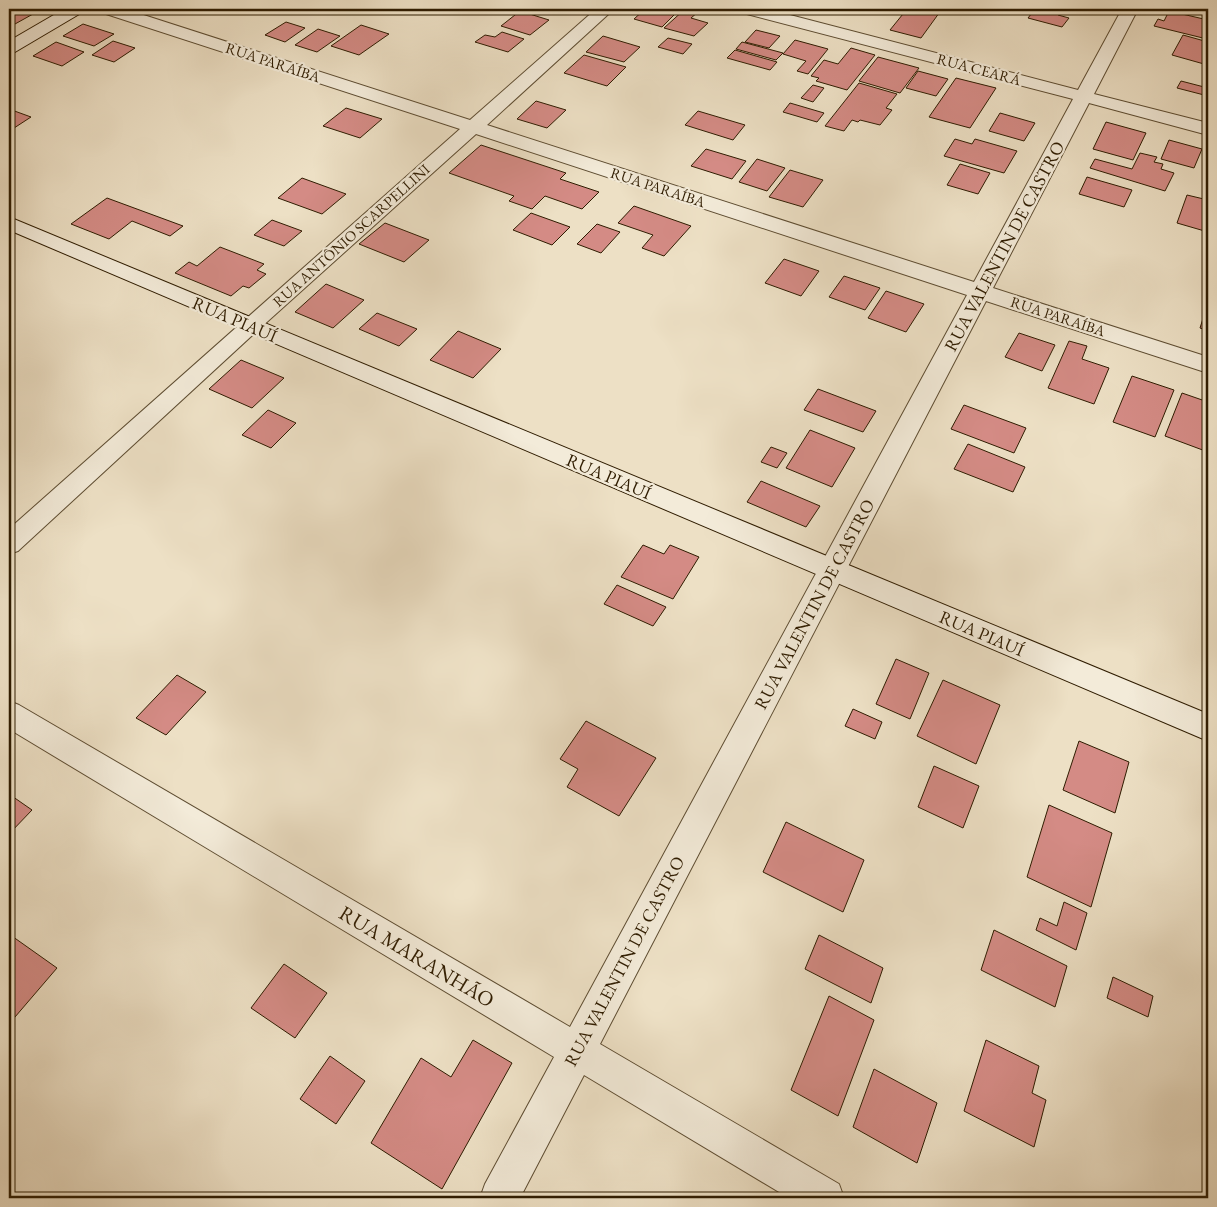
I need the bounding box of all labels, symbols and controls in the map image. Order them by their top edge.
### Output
street label: RUA PARAÍBA [223,38,323,86]
street label: RUA CEARÁ [935,49,1024,90]
street label: RUA VALENTIN DE CASTRO [939,137,1069,355]
street label: RUA ANTÔNIO SCARPELLINI [268,159,434,311]
street label: RUA PARAÍBA [608,163,708,211]
street label: RUA PIAUÍ [189,291,281,347]
street label: RUA PARAÍBA [1008,292,1108,340]
street label: RUA PIAUÍ [563,448,655,504]
street label: RUA VALENTIN DE CASTRO [749,495,879,713]
street label: RUA PIAUÍ [936,605,1028,661]
street label: RUA VALENTIN DE CASTRO [559,852,689,1070]
street label: RUA MARANHÃO [334,899,500,1013]

